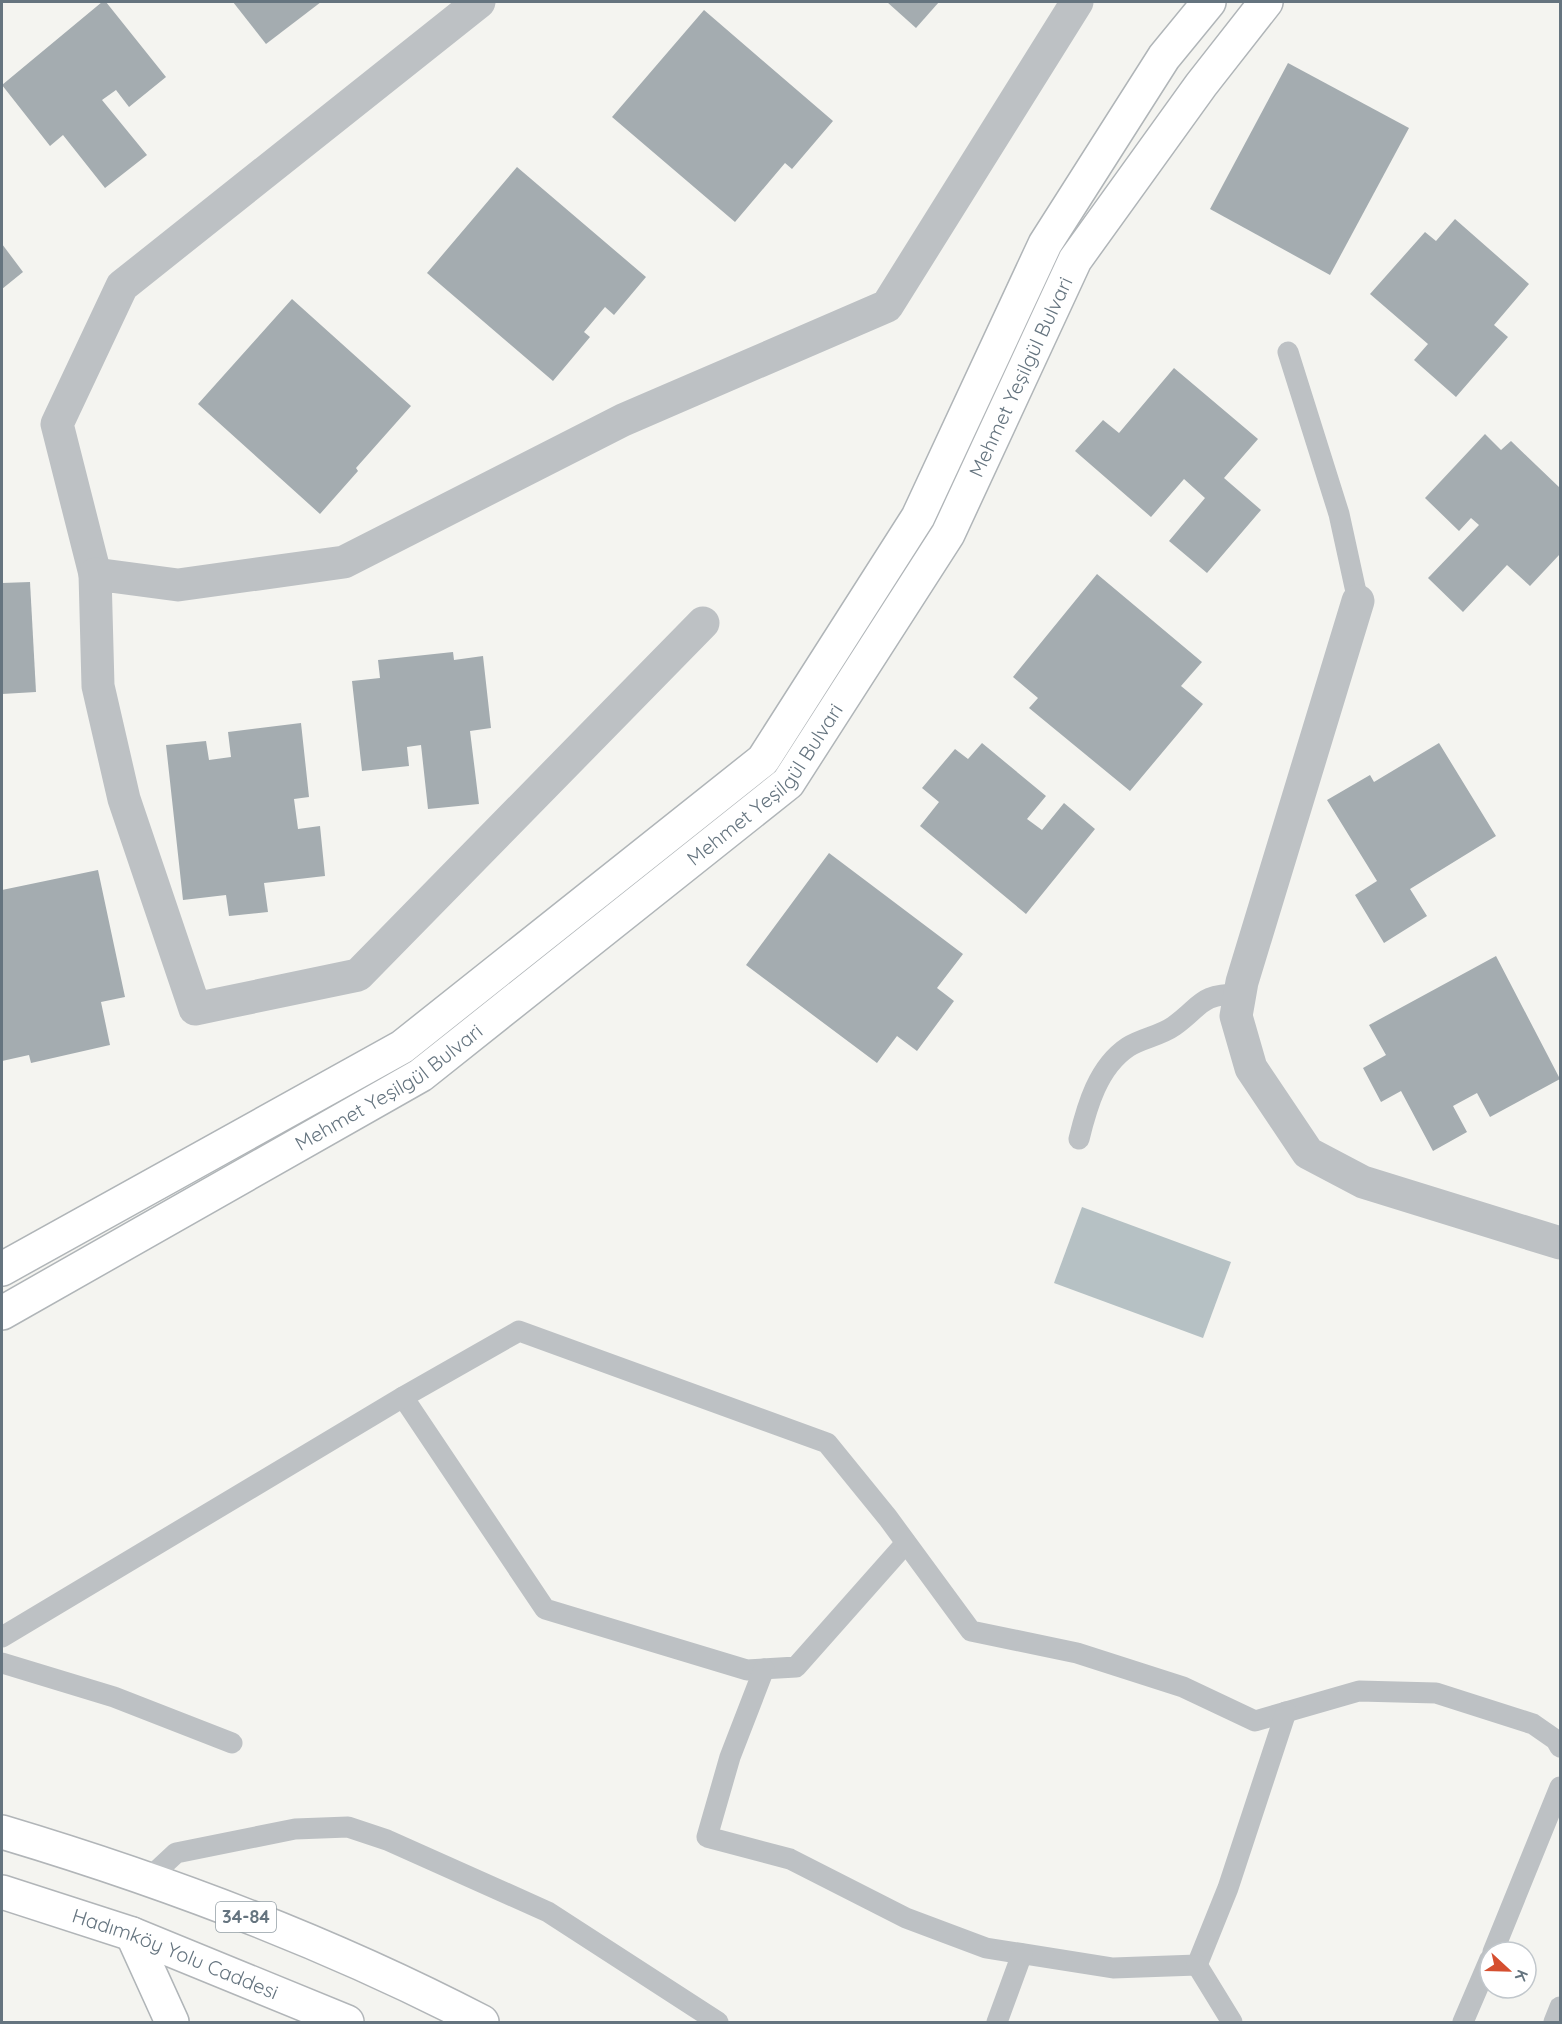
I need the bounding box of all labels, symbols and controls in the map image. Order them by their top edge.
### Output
street label: Mehmet Yeşilgül Bulvari [963,273,1077,481]
street label: Mehmet Yeşilgül Bulvari [681,699,848,871]
street label: Mehmet Yeşilgül Bulvari [290,1018,487,1156]
road number: 34-84 [216,1902,276,1932]
street label: Hadımköy Yolu Caddesi [69,1903,282,2005]
north arrow [1478,1940,1538,2000]
text: K [1511,1967,1533,1984]

